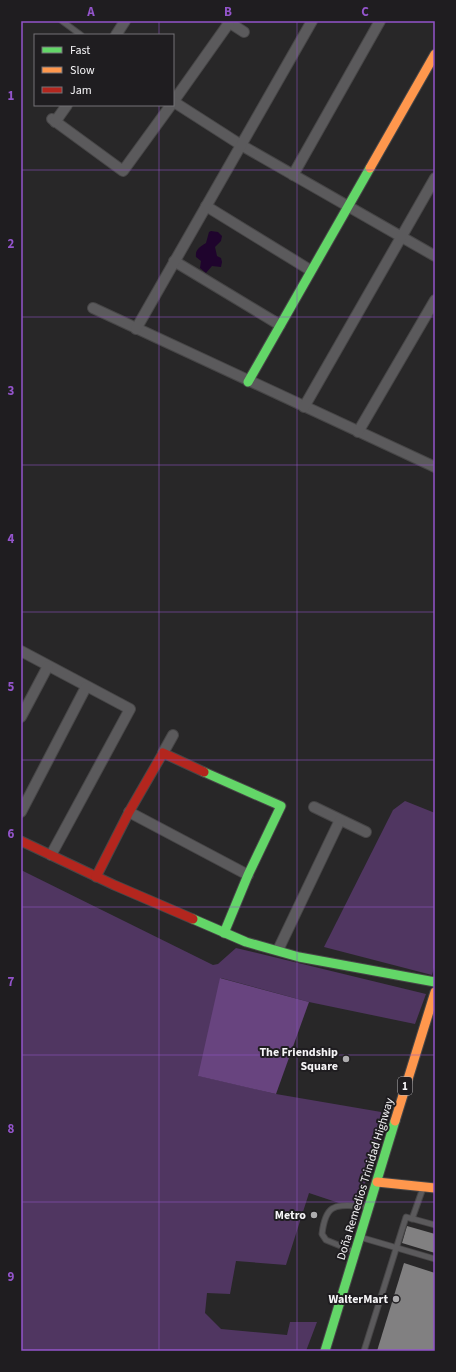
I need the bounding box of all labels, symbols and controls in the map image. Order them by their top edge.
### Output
text: A [86,3,95,21]
text: B [224,3,232,21]
text: C [361,3,369,21]
legend [34,34,174,106]
text: Fast [70,42,90,59]
text: Slow [70,62,95,79]
text: Jam [70,82,92,99]
text: 1 [8,87,15,105]
text: 2 [8,235,15,253]
text: 3 [8,382,15,400]
text: 4 [8,530,15,548]
text: 5 [8,678,15,696]
text: 6 [8,825,15,843]
text: 7 [8,973,15,991]
place label: The Friendship Square [259,1044,338,1075]
marker: The Friendship Square [341,1054,351,1064]
road number: 1 [398,1077,412,1095]
street label: Doña Remedios Trinidad Highway [333,1096,398,1262]
text: 8 [8,1120,15,1138]
place label: Metro [275,1207,306,1224]
marker: Metro [309,1210,319,1220]
text: 9 [8,1268,15,1286]
place label: WalterMart [328,1291,388,1308]
marker: WalterMart [391,1294,401,1304]

